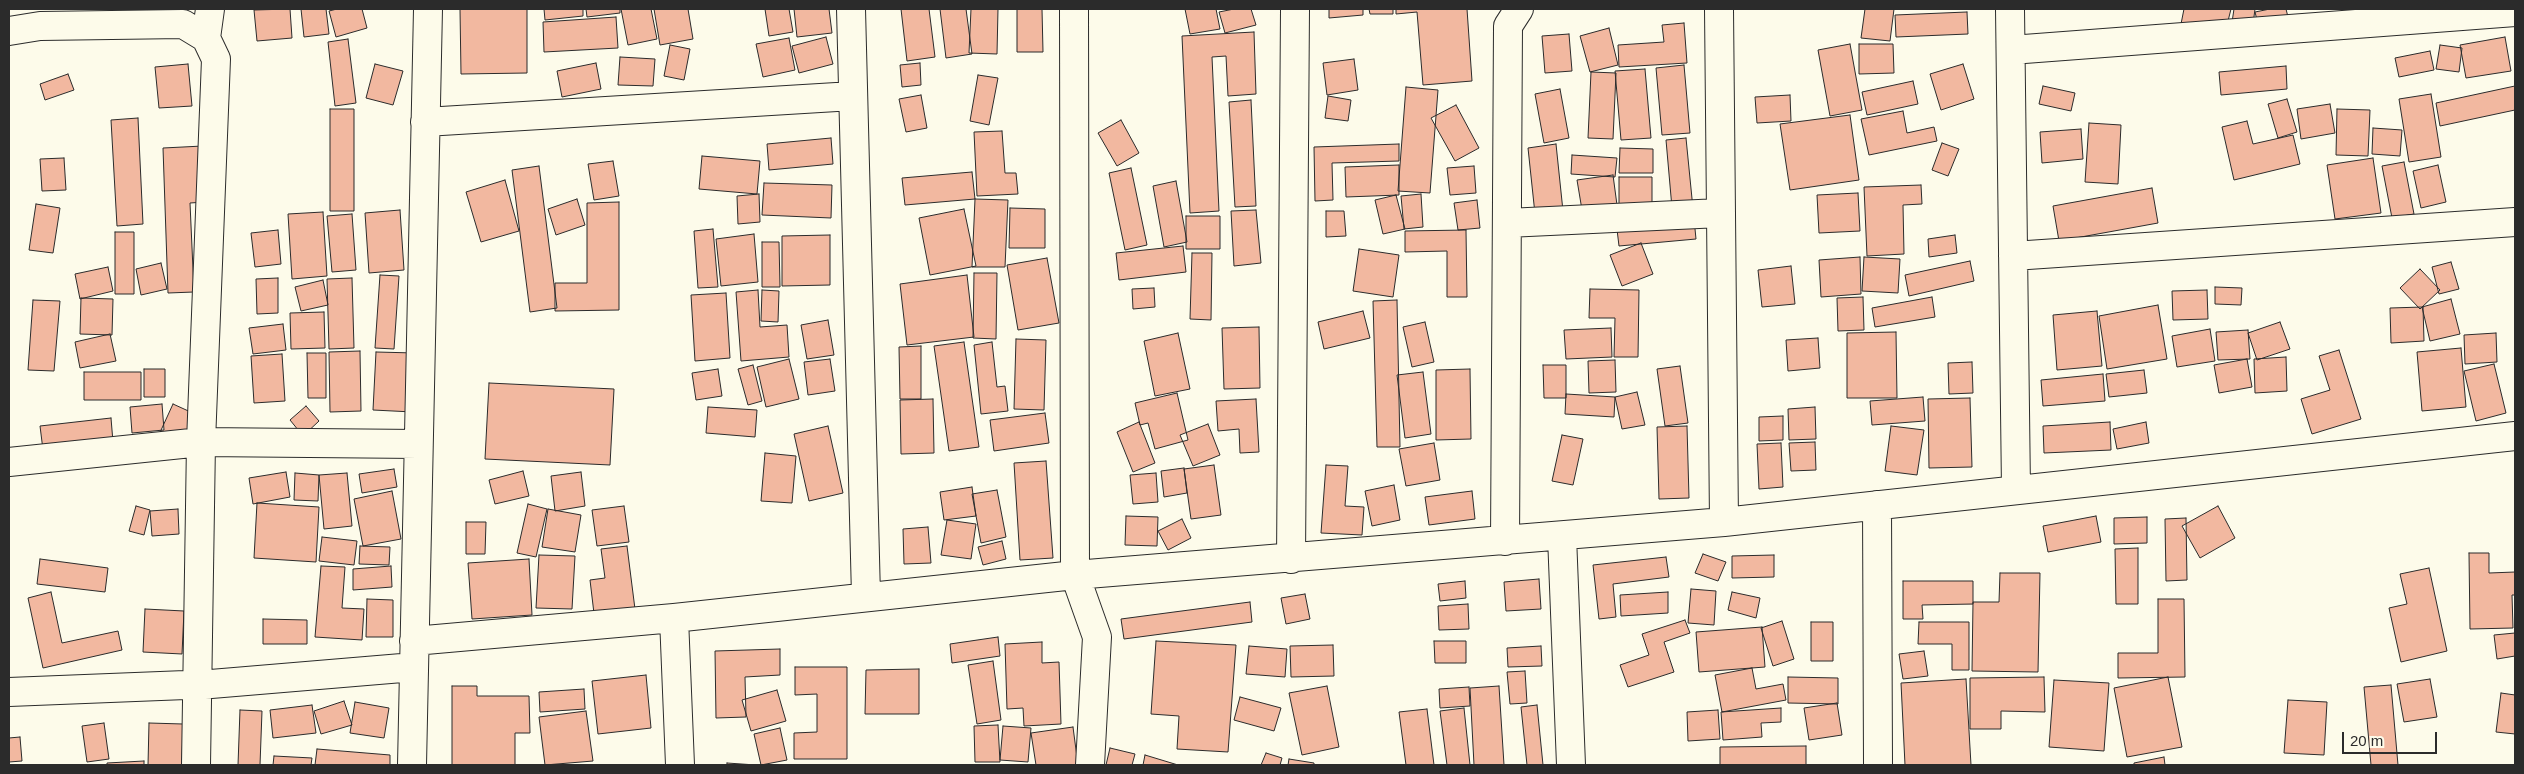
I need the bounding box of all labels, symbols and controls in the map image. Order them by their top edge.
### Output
scale bar [2344,722,2439,754]
text: 20 m [2350,732,2383,749]

